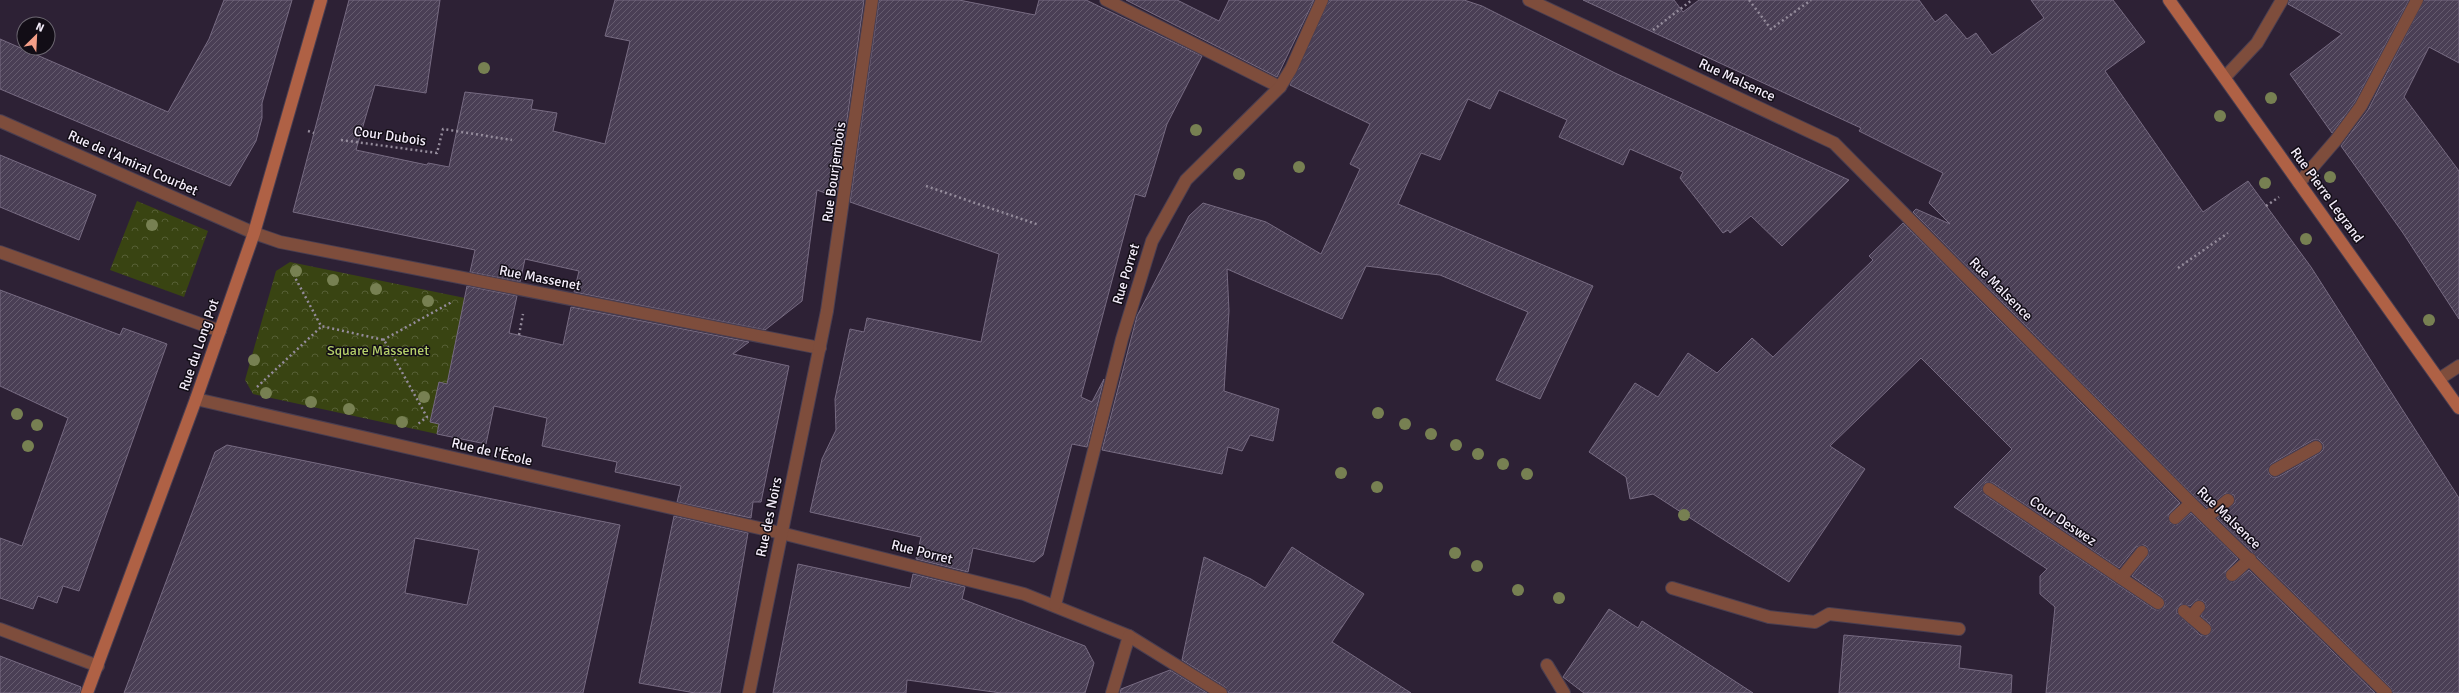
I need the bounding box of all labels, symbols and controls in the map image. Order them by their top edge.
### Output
north arrow [16,16,56,56]
text: N [34,20,46,35]
street label: Rue Malsence [1696,55,1778,105]
street label: Rue Bourjembois [819,121,849,223]
street label: Cour Dubois [353,123,427,149]
street label: Rue de l'Amiral Courbet [65,127,201,199]
street label: Rue Pierre Legrand [2287,144,2367,246]
street label: Rue Porret [1109,241,1143,306]
street label: Rue Malsence [1966,254,2036,324]
street label: Rue Massenet [498,262,582,294]
street label: Rue du Long Pot [175,297,223,393]
park label: Square Massenet [327,342,429,359]
street label: Rue de l'École [450,434,534,470]
street label: Rue des Noirs [752,475,786,559]
street label: Rue Malsence [2193,483,2265,553]
street label: Cour Deswez [2026,492,2100,550]
street label: Rue Porret [890,536,955,568]

